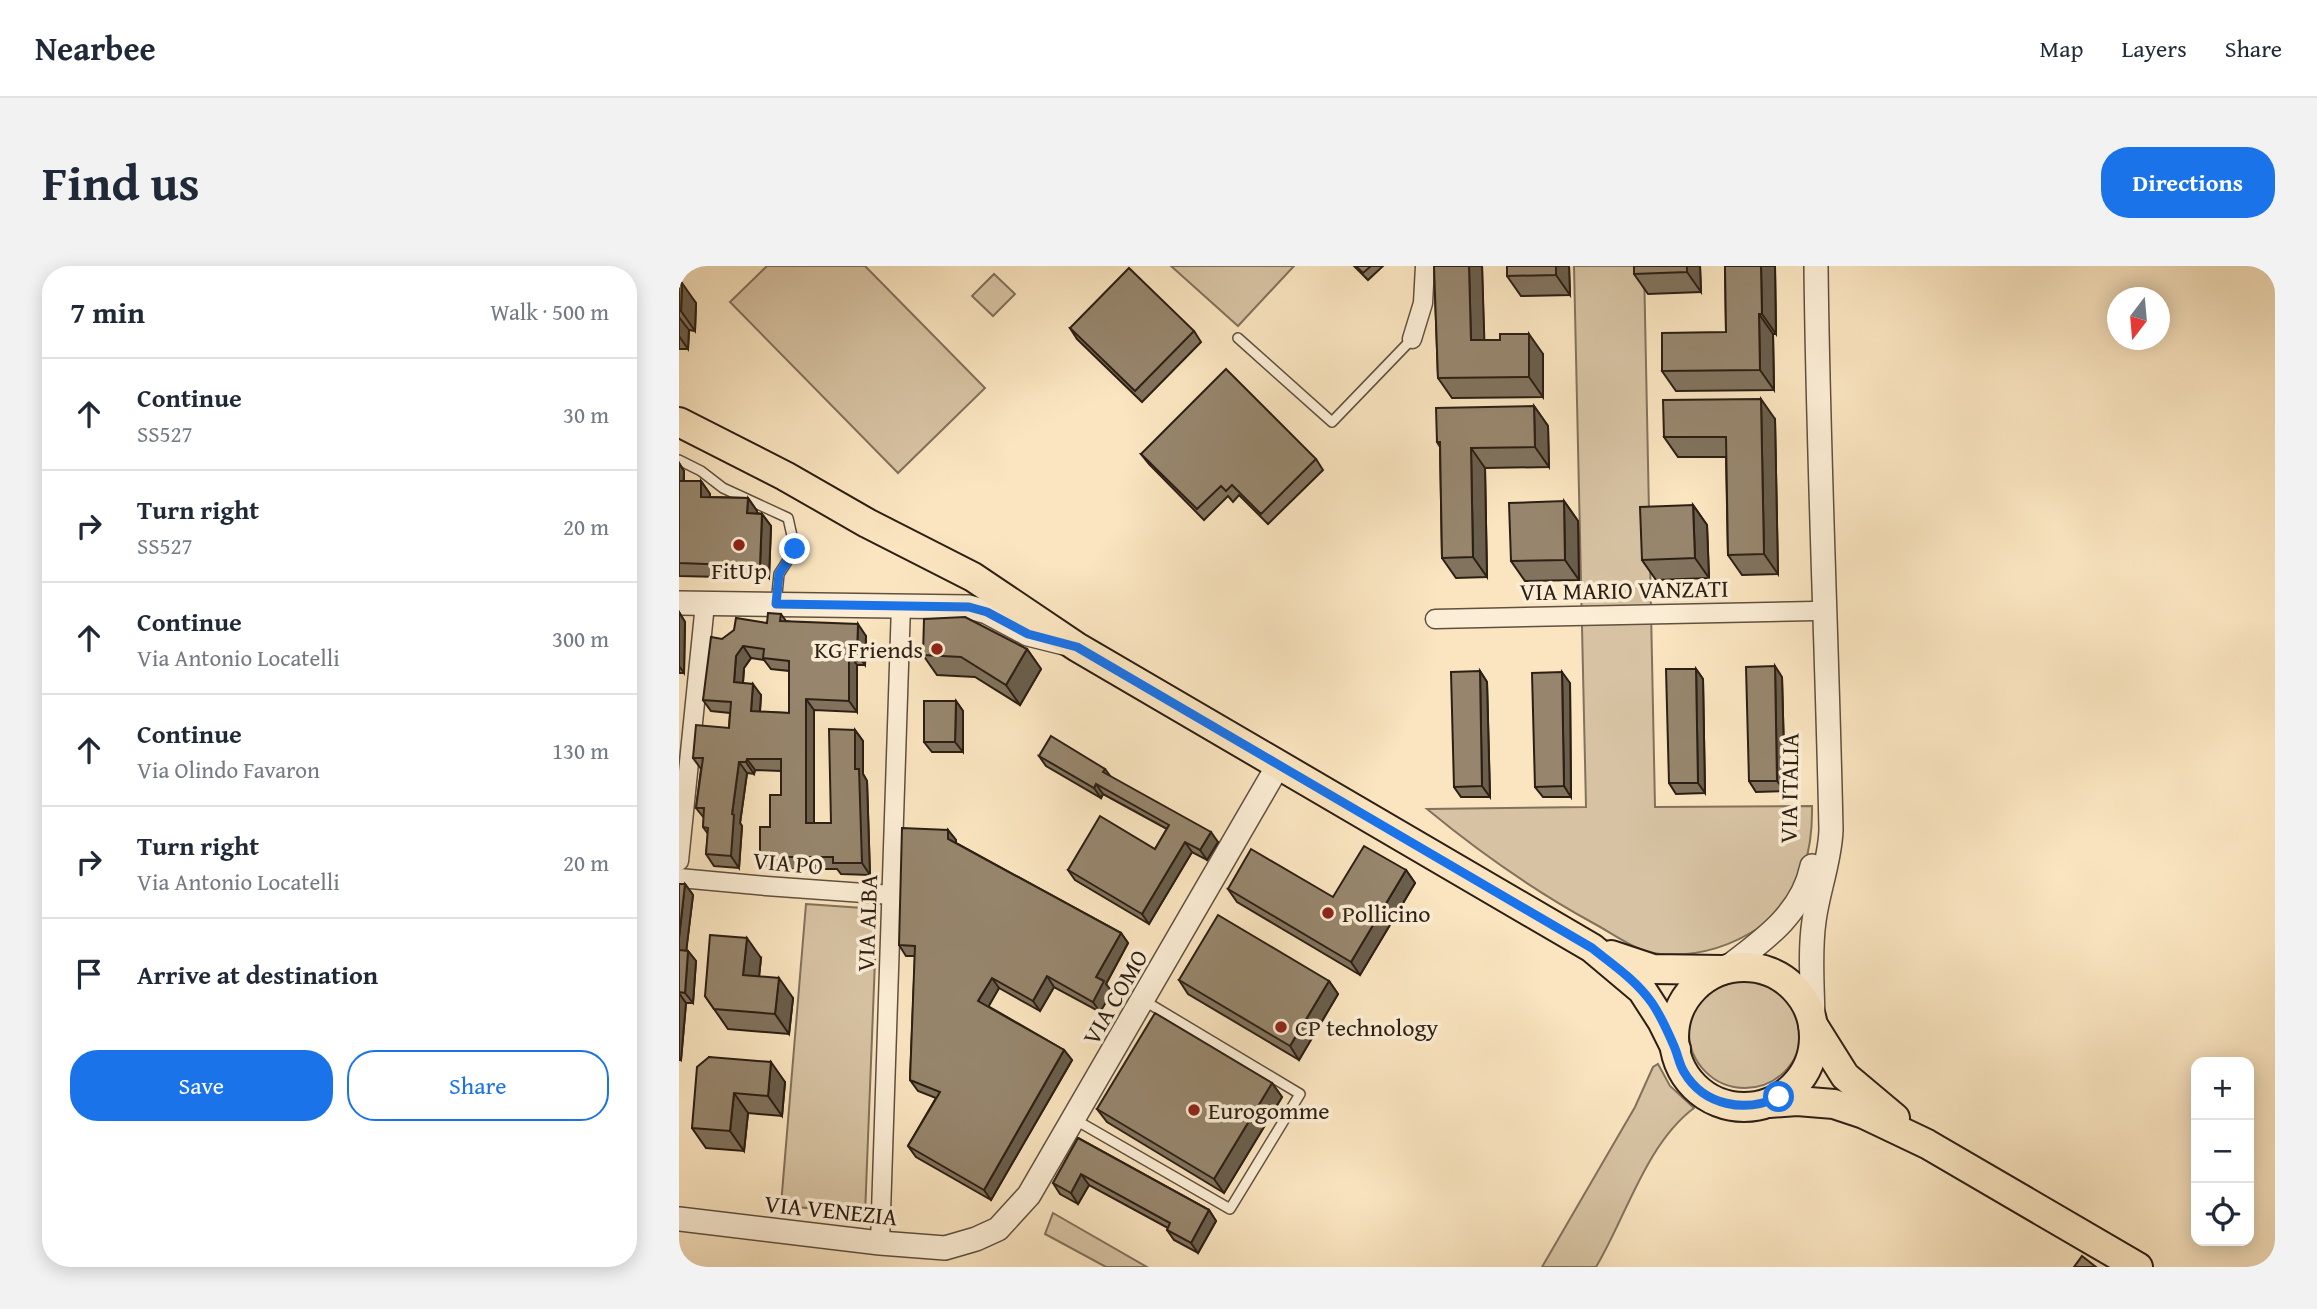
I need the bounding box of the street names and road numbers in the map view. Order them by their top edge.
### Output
street label: VIA MARIO VANZATI [1519,571,1729,609]
street label: VIA ITALIA [1771,732,1807,844]
street label: VIA PO [751,842,825,884]
street label: VIA ALBA [848,873,886,972]
street label: VIA COMO [1074,943,1156,1051]
street label: VIA VENEZIA [763,1186,900,1234]

